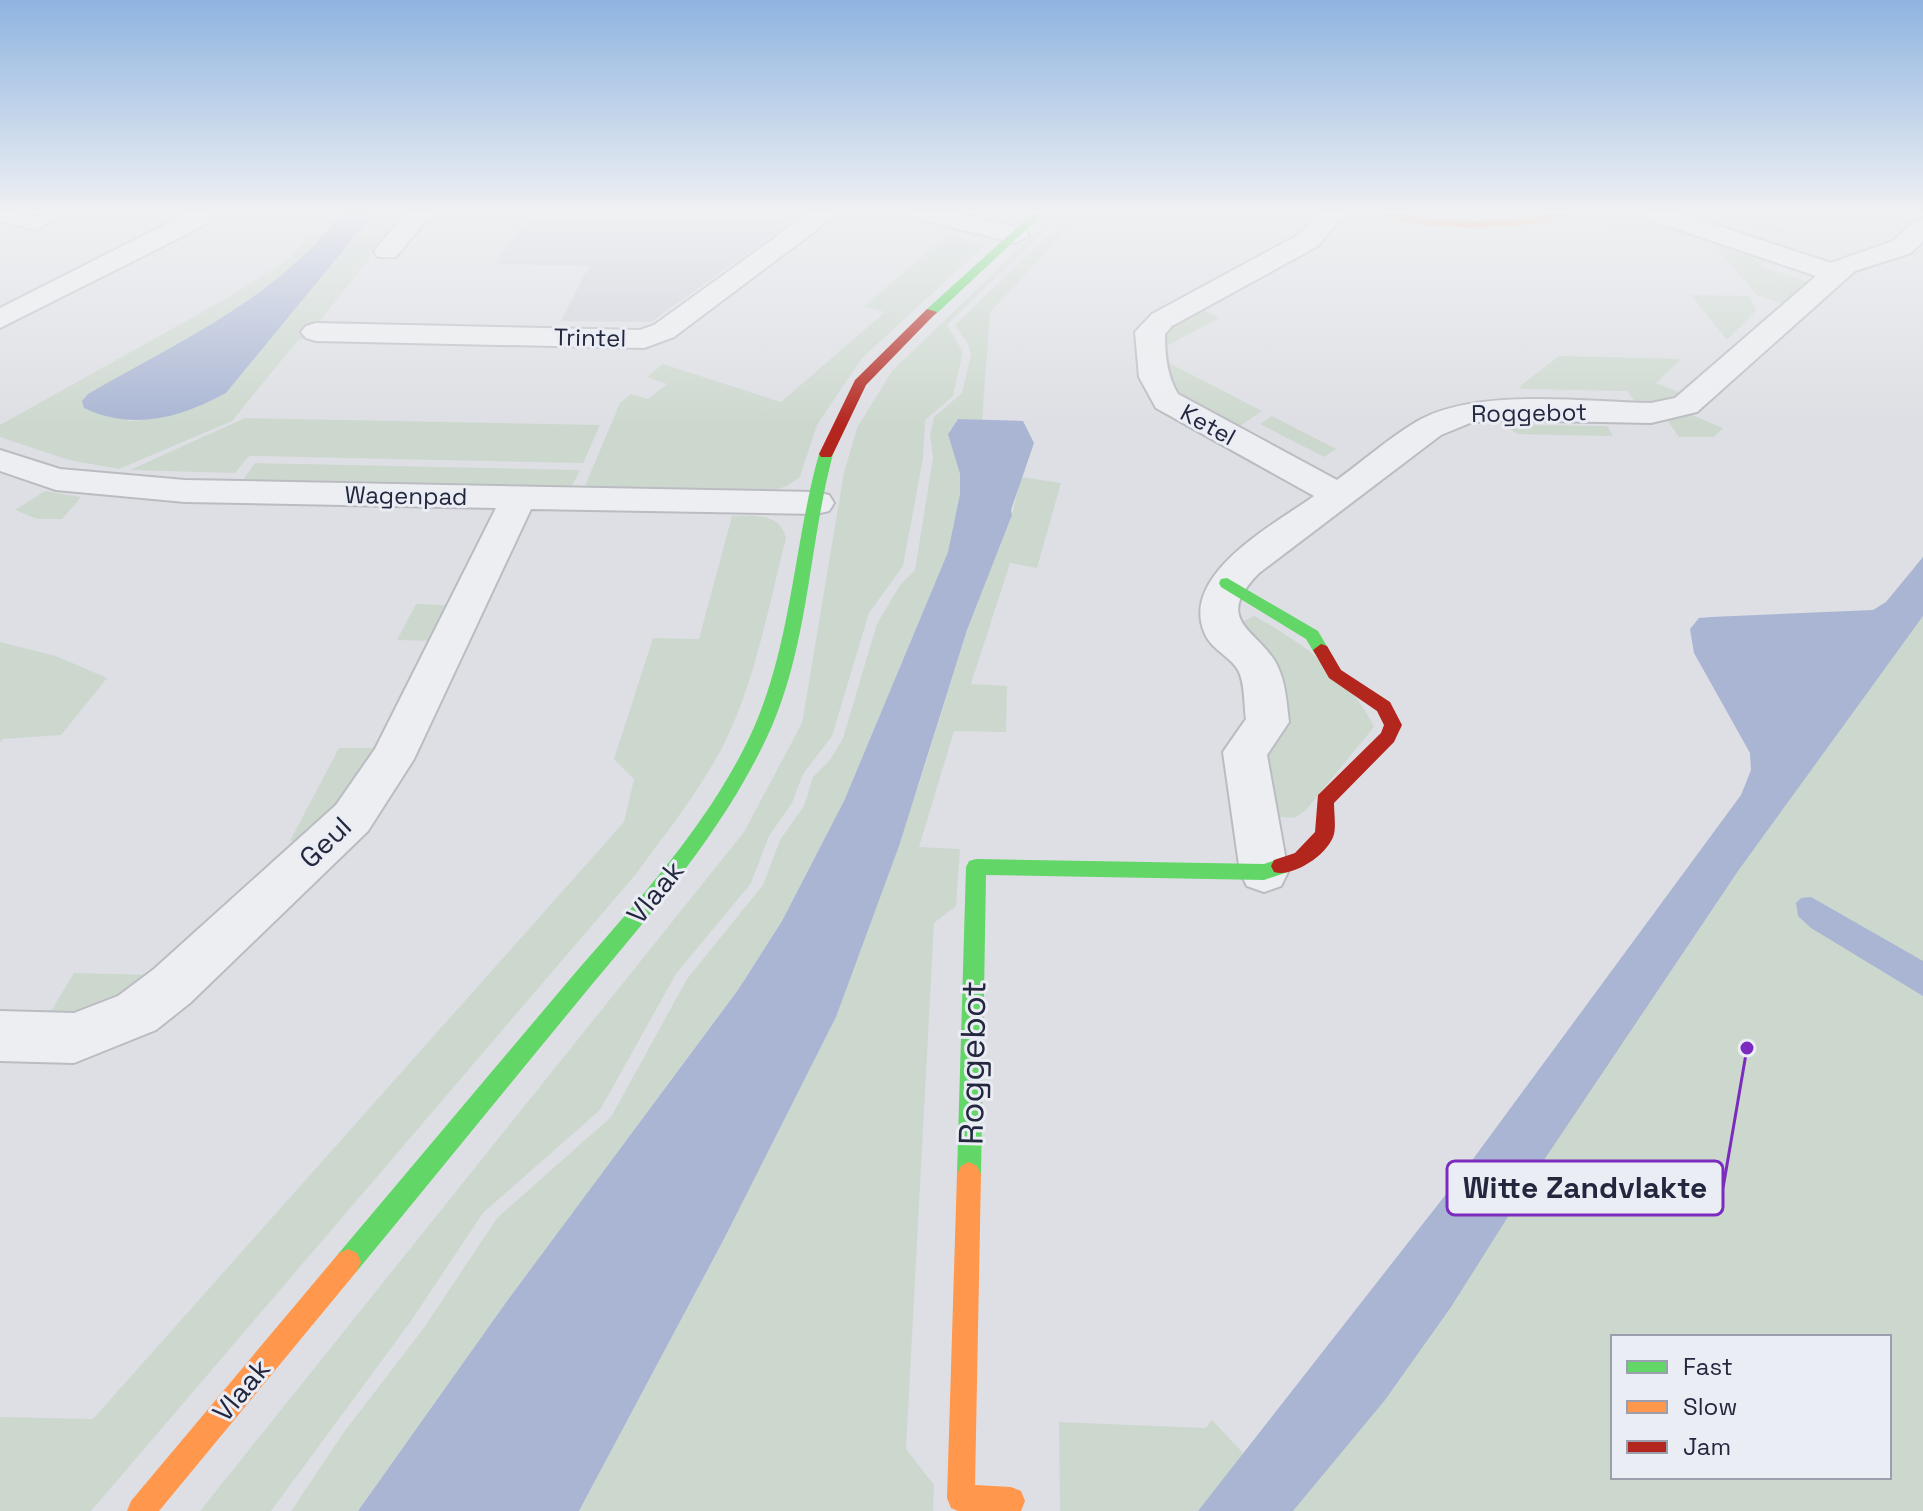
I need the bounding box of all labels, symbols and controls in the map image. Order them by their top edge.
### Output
street label: Trintel [554,321,626,354]
street label: Roggebot [1471,396,1587,429]
street label: Ketel [1175,397,1241,452]
street label: Wagenpad [344,479,468,512]
street label: Geul [291,809,359,875]
street label: Vlaak [619,853,691,931]
street label: Roggebot [950,981,995,1145]
callout: Witte Zandvlakte [1447,1161,1723,1215]
text: Witte Zandvlakte [1463,1168,1707,1207]
legend [1611,1335,1891,1479]
street label: Vlaak [204,1351,278,1429]
text: Fast [1683,1351,1733,1382]
text: Slow [1683,1391,1737,1422]
text: Jam [1683,1431,1731,1462]

